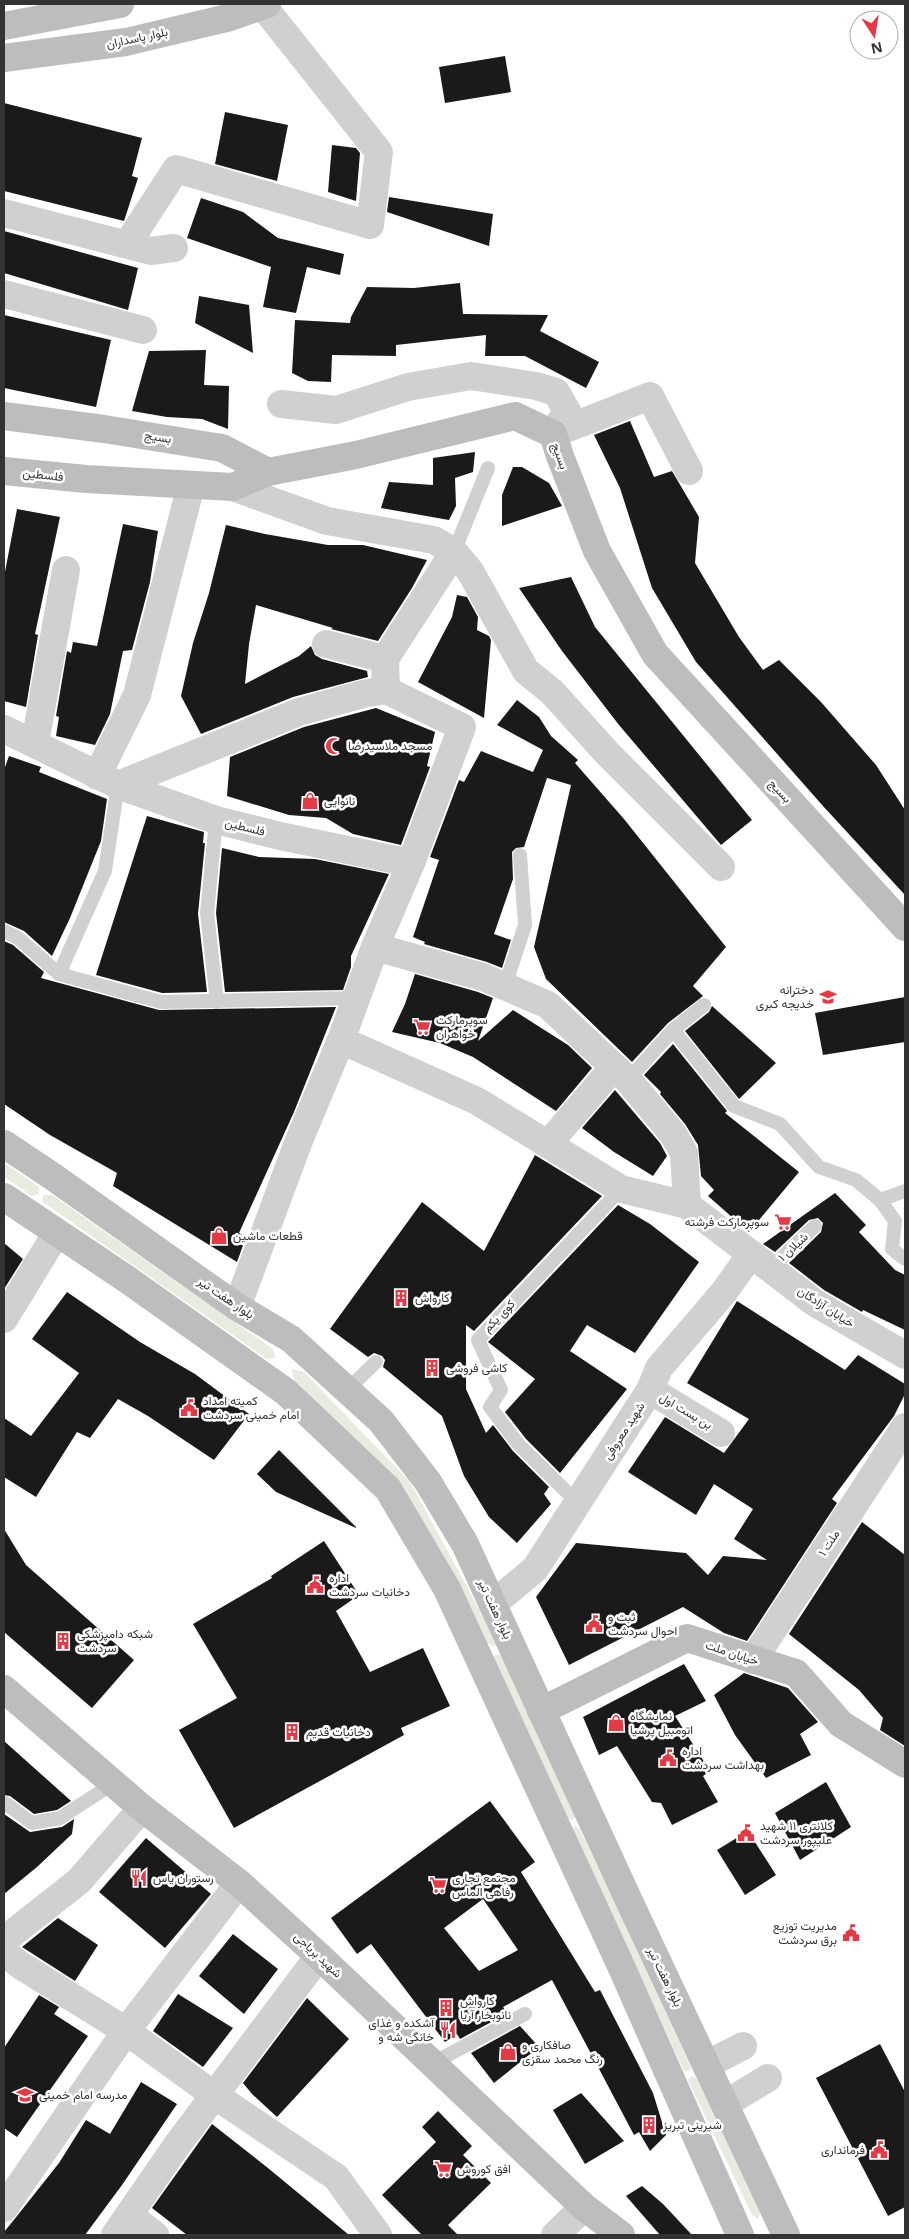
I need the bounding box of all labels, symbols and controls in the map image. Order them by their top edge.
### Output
north arrow [849,10,899,60]
street label: بلوار پاسداران [105,23,169,52]
text: N [869,38,884,59]
street label: بسیج [143,426,173,448]
street label: بسیج [547,440,573,472]
street label: فلسطین [22,464,64,485]
mosque icon: مسجد ملاسیدرضا [324,736,344,756]
place label: مسجد ملاسیدرضا [348,737,432,754]
street label: بسیج [764,775,796,807]
shop icon: نانوایی [300,791,320,811]
place label: نانوایی [324,792,355,809]
street label: فلسطین [223,813,267,840]
place label: دخترانه خدیجه کبری [756,981,814,1012]
school or university icon: دخترانه خدیجه کبری [818,987,838,1007]
place label: سوپرمارکت خواهران [436,1011,488,1042]
supermarket icon: سوپرمارکت خواهران [412,1017,432,1037]
supermarket icon: سوپرمارکت فرشته [773,1212,793,1232]
place label: سوپرمارکت فرشته [685,1213,769,1230]
shop icon: قطعات ماشین [209,1226,229,1246]
place label: قطعات ماشین [233,1227,303,1244]
street label: شیلان ۱ [774,1228,812,1265]
street label: بلوار هفت تیر [194,1272,258,1323]
street label: خیابان آزادگان [795,1282,858,1331]
building icon: کارواش [391,1288,411,1308]
place label: کارواش [415,1289,450,1306]
street label: کوی یکم [479,1295,519,1336]
building icon: کاشی فروشی [422,1358,442,1378]
place label: کاشی فروشی [446,1359,507,1376]
street label: بن بست اول [657,1388,716,1433]
place label: کمیته امداد امام خمینی سردشت [203,1392,299,1423]
public building icon: کمیته امداد امام خمینی سردشت [179,1398,199,1418]
street label: شهید معروفی [599,1399,649,1463]
street label: ملت ۱ [814,1526,843,1559]
place label: اداره دخانیات سردشت [329,1569,410,1600]
public building icon: اداره دخانیات سردشت [305,1575,325,1595]
street label: بلوار هفت تیر [474,1575,517,1642]
place label: ثبت و احوال سردشت [608,1608,677,1639]
public building icon: ثبت و احوال سردشت [584,1614,604,1634]
place label: شبکه دامپزشکی سردشت [77,1625,153,1656]
building icon: شبکه دامپزشکی سردشت [53,1631,73,1651]
street label: خیابان ملت [703,1636,761,1669]
place label: نمایشگاه اتومبیل پرشیا [630,1707,693,1738]
shop icon: نمایشگاه اتومبیل پرشیا [606,1713,626,1733]
building icon: دخانیات قدیم [282,1722,302,1742]
place label: دخانیات قدیم [306,1723,371,1740]
place label: اداره بهداشت سردشت [682,1742,764,1773]
public building icon: اداره بهداشت سردشت [658,1748,678,1768]
place label: کلانتری ۱۱ شهید علیپور سردشت [760,1817,833,1848]
public building icon: کلانتری ۱۱ شهید علیپور سردشت [736,1823,756,1843]
restaurant icon: رستوران یاس [129,1868,149,1888]
place label: رستوران یاس [153,1869,214,1886]
place label: مجتمع تجاری رفاهی الماس [452,1869,516,1900]
supermarket icon: مجتمع تجاری رفاهی الماس [428,1875,448,1895]
place label: مدیریت توزیع برق سردشت [773,1917,837,1948]
public building icon: مدیریت توزیع برق سردشت [841,1923,861,1943]
street label: شهید بریاجی [291,1928,346,1981]
street label: بلوار هفت تیر [643,1943,687,2009]
place label: کارواش نانوبخار آریا [460,1992,511,2023]
building icon: کارواش نانوبخار آریا [436,1998,456,2018]
place label: آشکده و غذای خانگی شه و [368,2014,435,2045]
restaurant icon: آشکده و غذای خانگی شه و [438,2020,458,2040]
place label: صافکاری و رنگ محمد سقزی [522,2036,603,2067]
shop icon: صافکاری و رنگ محمد سقزی [498,2042,518,2062]
school or university icon: مدرسه امام خمینی [15,2085,35,2105]
place label: مدرسه امام خمینی [39,2086,127,2103]
building icon: شیرینی تبریز [639,2115,659,2135]
place label: شیرینی تبریز [662,2116,722,2133]
public building icon: فرمانداری [869,2140,889,2160]
place label: فرمانداری [821,2141,865,2158]
supermarket icon: افق کوروش [433,2159,453,2179]
place label: افق کوروش [457,2160,511,2177]

